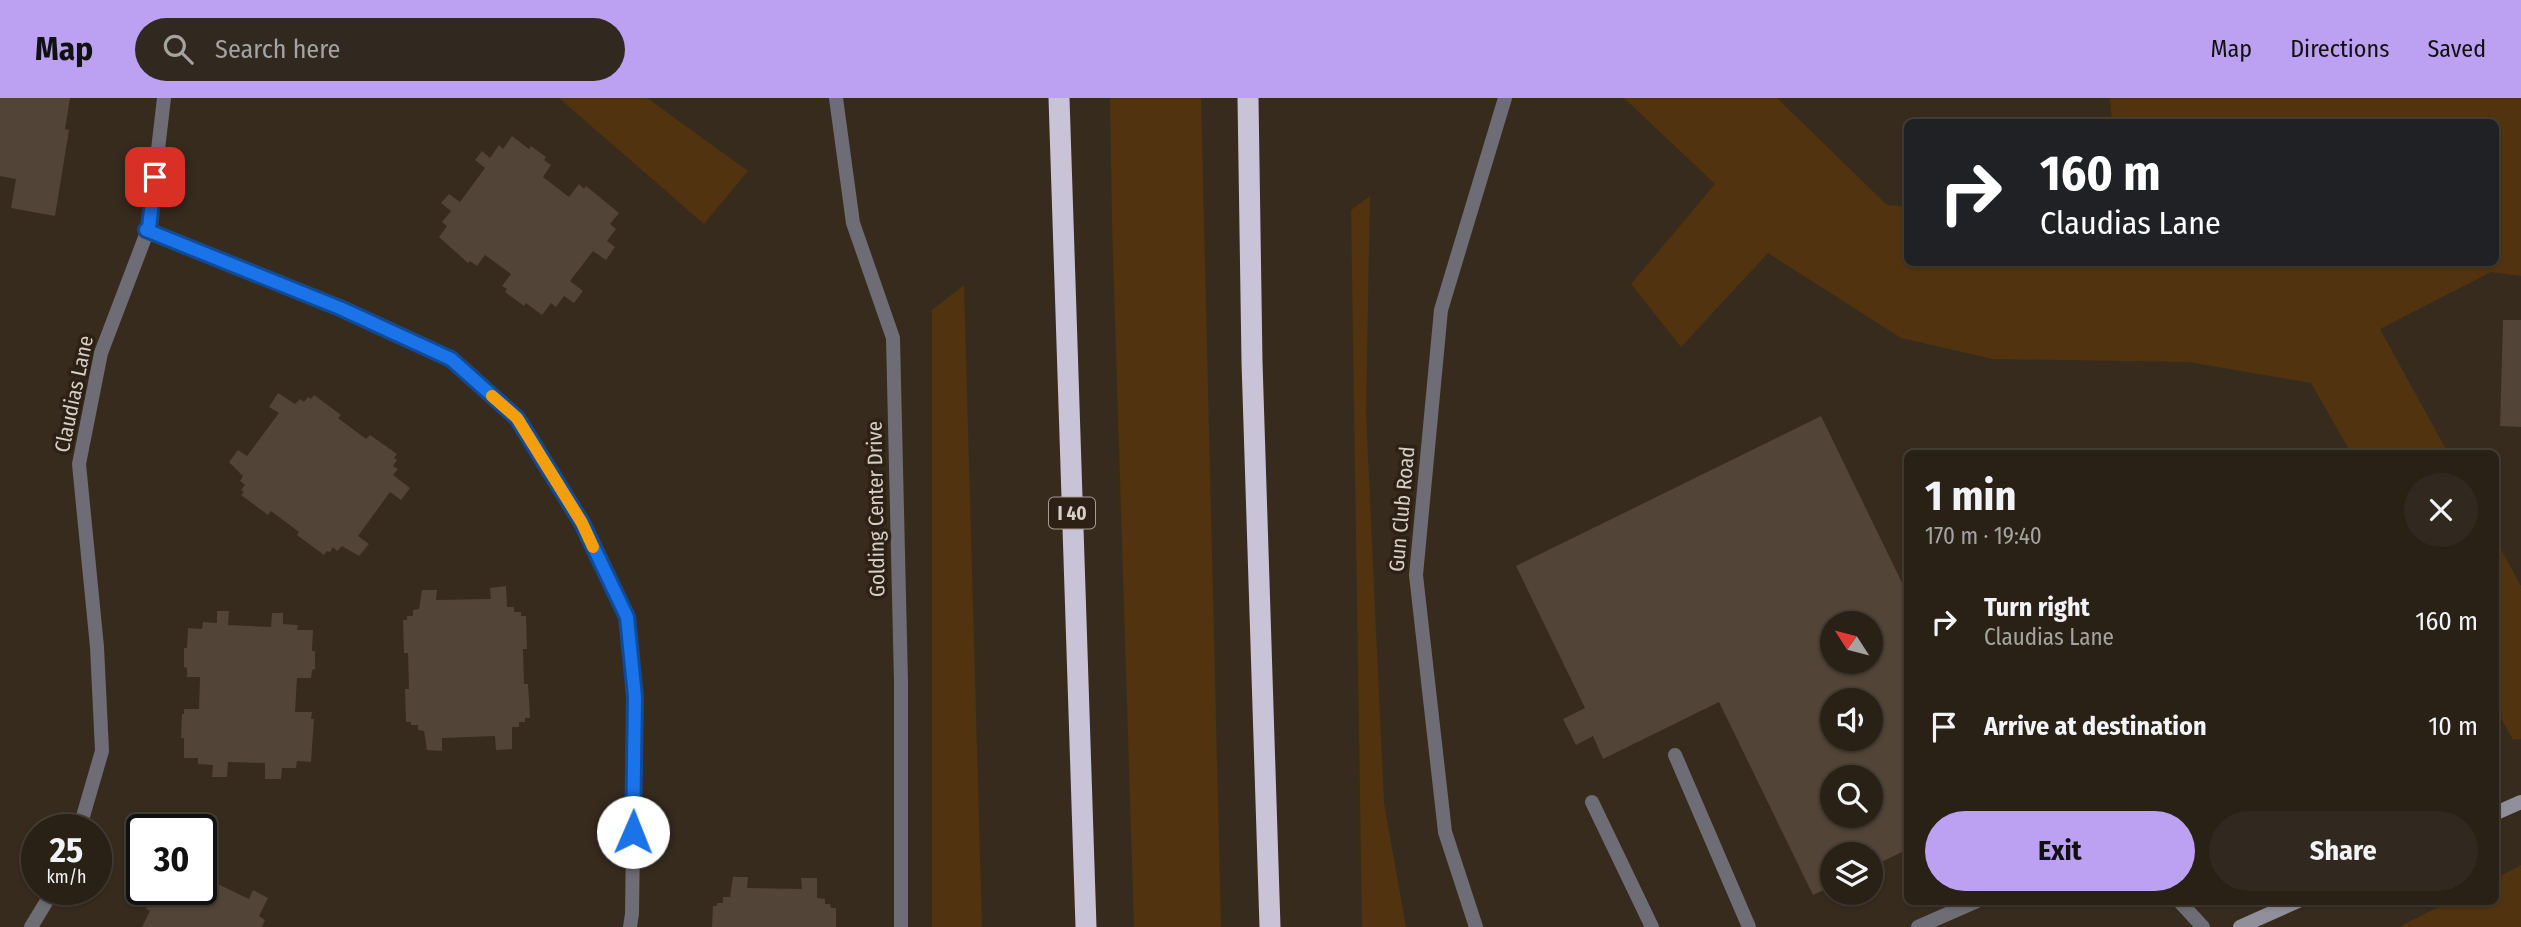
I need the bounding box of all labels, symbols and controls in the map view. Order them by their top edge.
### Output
search box [135,18,625,81]
text: Map [35,29,93,69]
icon: search [159,30,197,68]
text: Search here [215,34,340,65]
text: Map [2211,35,2252,63]
text: Directions [2290,35,2389,63]
text: Saved [2427,35,2486,63]
text: 160 m [2040,144,2161,203]
pin [125,147,185,207]
icon: right [1925,147,2016,238]
icon: arrive [136,158,174,196]
text: Claudias Lane [2040,204,2221,242]
street label: Claudias Lane [49,333,99,455]
street label: Golding Center Drive [861,421,891,597]
street label: Gun Club Road [1384,445,1420,573]
text: 1 min [1925,471,2016,521]
button: close [2404,473,2478,547]
road number: I 40 [1049,498,1095,528]
text: 170 m · 19:40 [1925,522,2042,550]
text: Turn right [1984,592,2090,623]
icon: right [1925,603,1963,641]
text: 160 m [2415,606,2478,637]
north arrow [1820,611,1883,674]
map controls [1820,611,1883,905]
text: Claudias Lane [1984,623,2114,651]
button: sound [1820,688,1883,751]
icon: arrive [1925,708,1963,746]
text: Arrive at destination [1984,711,2207,742]
text: 10 m [2428,711,2478,742]
button: search [1820,765,1883,828]
position arrow [596,795,670,869]
button: Exit [1925,811,2195,891]
button: Share [2209,811,2478,891]
speed limit sign: 30 [126,814,217,905]
text: 25 [50,829,83,871]
button: layers [1820,842,1883,905]
text: km/h [46,866,87,888]

